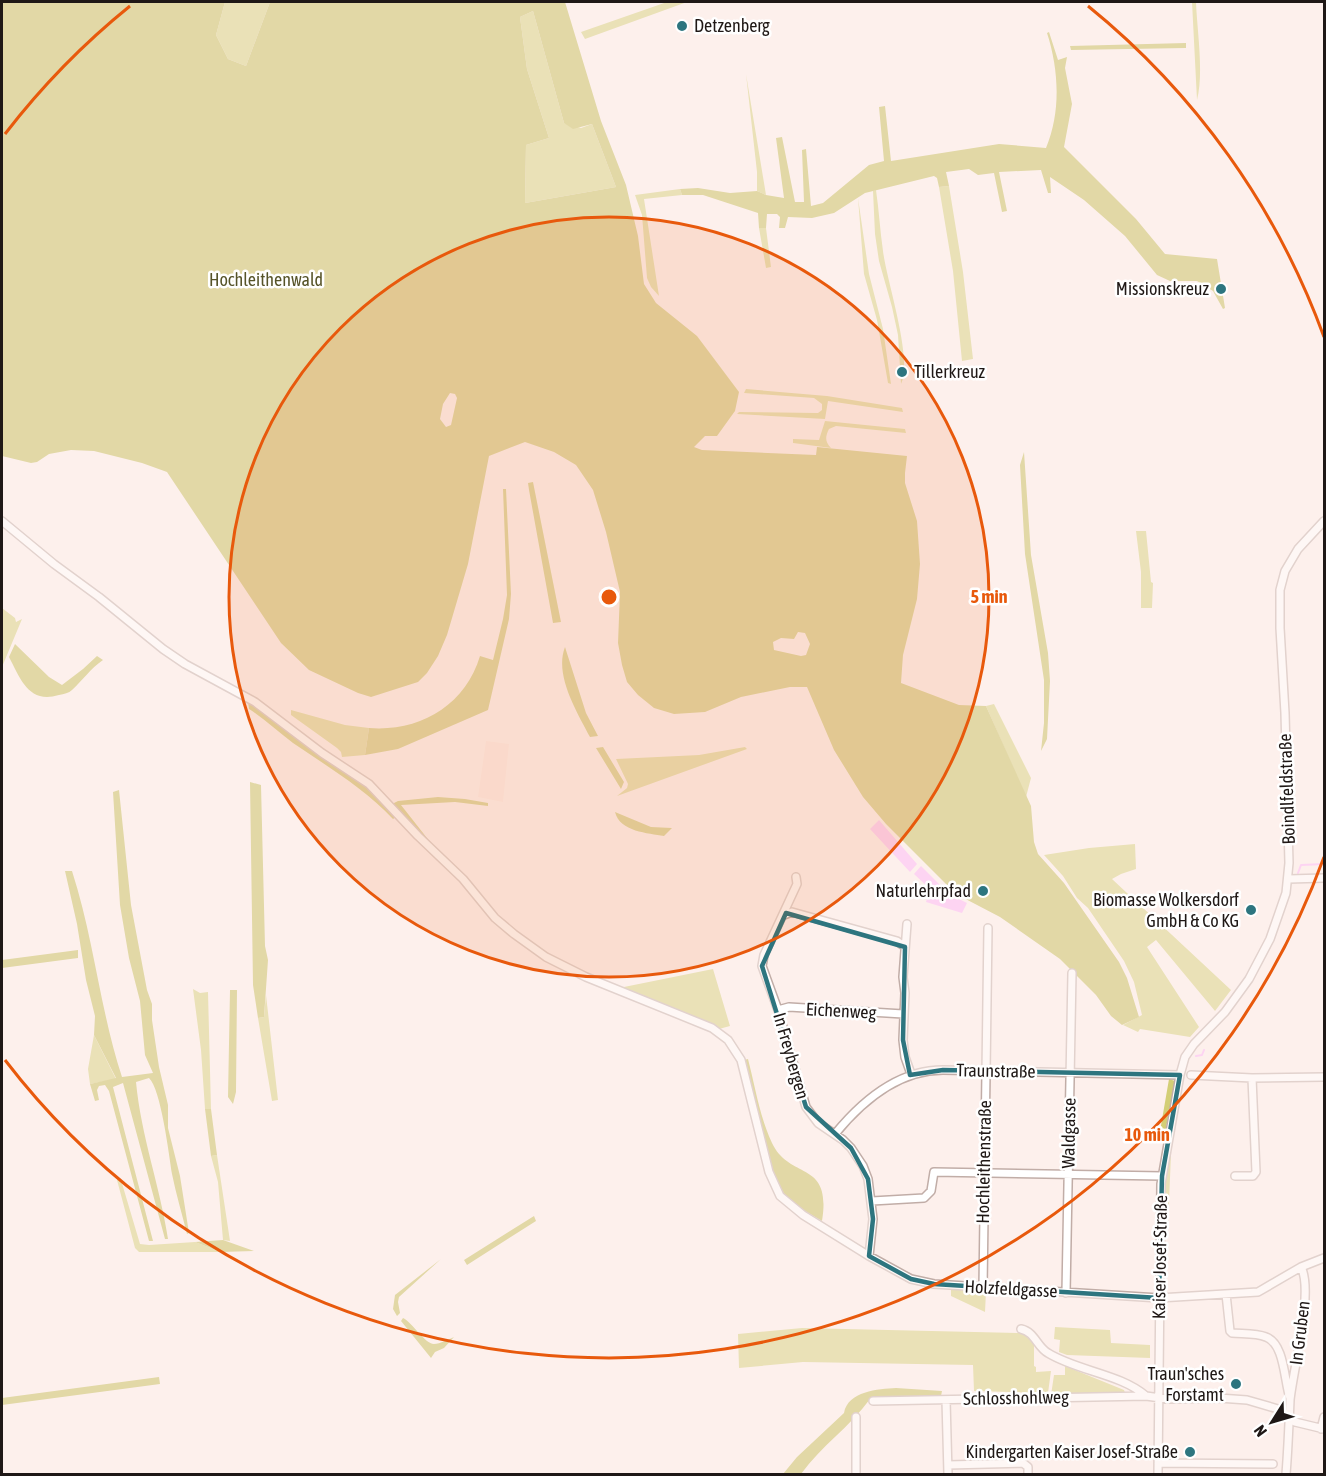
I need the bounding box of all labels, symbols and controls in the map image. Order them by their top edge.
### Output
place label: Detzenberg [694,15,770,36]
marker: Detzenberg [675,19,689,33]
park label: Hochleithenwald [209,269,323,290]
place label: Missionskreuz [1116,278,1210,299]
marker: Missionskreuz [1214,282,1228,296]
place label: Tillerkreuz [914,361,986,382]
marker: Tillerkreuz [895,365,909,379]
text: 5 min [971,586,1008,607]
centre of rings [599,587,619,607]
street label: Boindlfeldstraße [1274,733,1299,845]
place label: Naturlehrpfad [876,880,971,901]
marker: Naturlehrpfad [976,884,990,898]
place label: Biomasse Wolkersdorf GmbH & Co KG [1093,889,1239,931]
marker: Biomasse Wolkersdorf GmbH & Co KG [1244,903,1258,917]
street label: Eichenweg [805,998,877,1023]
street label: In Freybergen [769,1010,814,1102]
street label: Traunstraße [956,1059,1036,1082]
street label: Waldgasse [1057,1097,1080,1168]
street label: Hochleithenstraße [972,1100,995,1224]
text: 10 min [1124,1124,1170,1145]
street label: Kaiser Josef-Straße [1148,1195,1171,1319]
street label: Holzfeldgasse [964,1276,1058,1301]
street label: In Gruben [1285,1300,1314,1366]
place label: Traun'sches Forstamt [1148,1363,1224,1405]
marker: Traun'sches Forstamt [1229,1377,1243,1391]
street label: Schlosshohlweg [963,1386,1069,1409]
north arrow [1242,1392,1302,1452]
text: N [1250,1422,1270,1440]
place label: Kindergarten Kaiser Josef-Straße [965,1441,1178,1462]
marker: Kindergarten Kaiser Josef-Straße [1183,1445,1197,1459]

